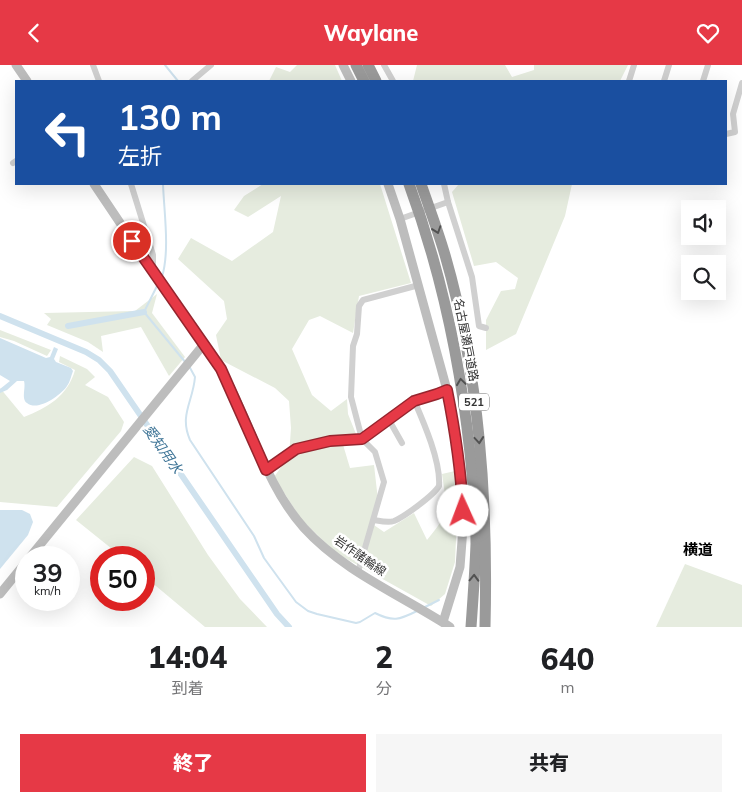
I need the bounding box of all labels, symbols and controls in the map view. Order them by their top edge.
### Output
icon: back [20,19,48,47]
text: Waylane [324,19,418,47]
icon: heart [694,19,722,47]
text: 130 m [118,95,222,139]
icon: left [35,100,100,165]
text: 左折 [118,142,162,170]
map controls [681,200,726,300]
button: sound [681,200,726,245]
pin [111,220,153,262]
one-way arrow [431,225,441,234]
icon: arrive [118,227,146,255]
button: search [681,255,726,300]
street label: 名古屋瀬戸道路 [451,297,482,383]
one-way arrow [456,377,467,385]
road number: 521 [459,393,489,411]
water label: 愛知用水 [140,421,188,479]
one-way arrow [473,436,484,444]
position arrow [436,484,488,536]
street label: 岩作諸輪線 [331,532,389,579]
district label: 横道 [683,540,713,559]
speed limit sign: 50 [90,546,155,611]
text: 39 [32,557,63,588]
one-way arrow [469,574,479,582]
text: km/h [34,583,61,598]
text: 14:04 [148,638,227,676]
text: 2 [375,638,393,676]
text: 640 [540,640,594,678]
text: m [560,677,574,697]
text: 到着 [171,678,203,698]
text: 分 [376,678,392,698]
button: 終了 [20,734,366,792]
button: 共有 [376,734,722,792]

